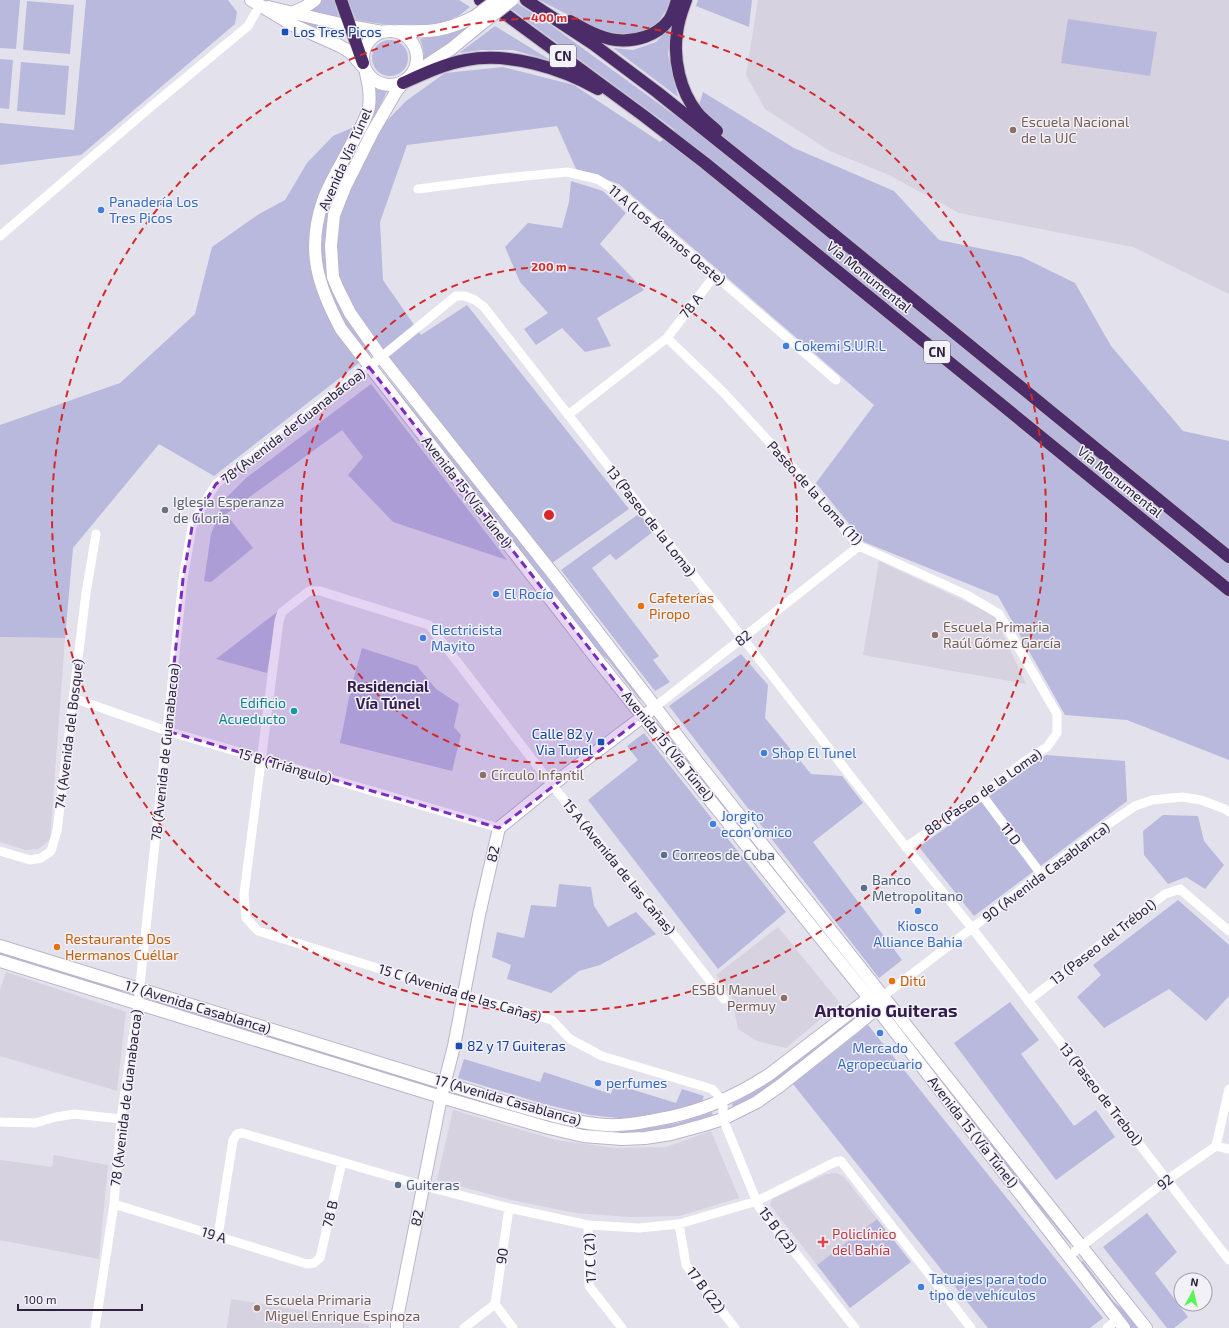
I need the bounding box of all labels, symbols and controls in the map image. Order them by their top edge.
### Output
text: 400 m [531,10,567,24]
place label: Los Tres Picos [293,23,382,40]
marker: Los Tres Picos [280,27,290,37]
road number: CN [550,45,576,67]
street label: Avenida Vía Túnel [314,104,375,213]
place label: Escuela Nacional de la UJC [1021,113,1130,146]
marker: Escuela Nacional de la UJC [1008,125,1018,135]
street label: 11 A (Los Álamos Oeste) [605,181,729,288]
place label: Panadería Los Tres Picos [109,193,198,226]
marker: Panadería Los Tres Picos [96,205,106,215]
street label: Vía Monumental [823,237,916,317]
text: 200 m [531,259,567,273]
street label: 78 A [676,290,706,322]
place label: Cokemi S.U.R.L [794,337,886,354]
marker: Cokemi S.U.R.L [781,341,791,351]
road number: CN [924,341,950,363]
street label: 78 (Avenida de Guanabacoa) [217,364,368,487]
street label: Avenida 15 (Vía Túnel) [419,433,516,551]
street label: Paseo de la Loma (11) [764,437,867,548]
street label: Vía Monumental [1074,442,1167,522]
street label: 13 (Paseo de la Loma) [603,462,700,579]
place label: Iglesia Esperanza de Gloria [173,493,284,526]
marker: Iglesia Esperanza de Gloria [160,505,170,515]
centre of rings [542,508,556,522]
place label: El Rocío [504,585,554,602]
marker: El Rocío [491,589,501,599]
place label: Cafeterías Piropo [649,589,714,622]
marker: Cafeterías Piropo [636,601,646,611]
place label: Escuela Primaria Raúl Gómez García [943,618,1061,651]
place label: Electricista Mayito [431,621,502,654]
street label: 82 [731,626,754,649]
marker: Escuela Primaria Raúl Gómez García [930,630,940,640]
marker: Electricista Mayito [418,633,428,643]
street label: 74 (Avenida del Bosque) [51,658,86,810]
street label: 78 (Avenida de Guanabacoa) [147,662,182,842]
district label: Residencial Vía Túnel [347,677,429,712]
street label: Avenida 15 (Vía Túnel) [619,687,718,804]
place label: Edificio Acueducto [219,694,286,727]
marker: Edificio Acueducto [289,706,299,716]
place label: Calle 82 y Via Tunel [532,725,594,758]
marker: Calle 82 y Via Tunel [596,737,606,747]
street label: 15 B (Triángulo) [236,744,334,787]
place label: Shop El Tunel [772,744,857,761]
street label: 88 (Paseo de la Loma) [921,745,1045,839]
marker: Shop El Tunel [759,748,769,758]
place label: Círculo Infantil [491,766,585,783]
marker: Círculo Infantil [478,770,488,780]
street label: 15 A (Avenida de las Cañas) [559,795,679,938]
place label: Jorgito econ'omico [721,807,792,840]
street label: 90 (Avenida Casablanca) [979,818,1113,925]
marker: Jorgito econ'omico [708,819,718,829]
street label: 11 D [998,819,1025,848]
street label: 82 [482,844,503,864]
place label: Correos de Cuba [672,846,775,863]
marker: Correos de Cuba [659,850,669,860]
place label: Banco Metropolitano [872,871,963,904]
marker: Banco Metropolitano [859,883,869,893]
street label: 13 (Paseo del Trébol) [1046,895,1159,988]
marker: Kiosco Alliance Bahia [913,906,923,916]
place label: Kiosco Alliance Bahia [873,917,963,950]
place label: Restaurante Dos Hermanos Cuéllar [65,930,179,963]
marker: Restaurante Dos Hermanos Cuéllar [52,942,62,952]
street label: 15 C (Avenida de las Cañas) [377,960,544,1025]
place label: Ditú [900,972,926,989]
street label: 17 (Avenida Casablanca) [123,976,273,1037]
marker: Ditú [887,976,897,986]
place label: ESBU Manuel Permuy [691,981,777,1014]
marker: ESBU Manuel Permuy [779,993,789,1003]
district label: Antonio Guiteras [814,999,958,1021]
street label: 78 (Avenida de Guanabacoa) [106,1008,145,1188]
marker: Mercado Agropecuario [875,1028,885,1038]
place label: 82 y 17 Guiteras [467,1037,566,1054]
place label: Mercado Agropecuario [837,1039,923,1072]
street label: 13 (Paseo de Trebol) [1056,1039,1147,1148]
marker: 82 y 17 Guiteras [454,1041,464,1051]
street label: 17 (Avenida Casablanca) [433,1070,583,1129]
street label: Avenida 15 (Vía Túnel) [925,1073,1022,1191]
place label: perfumes [606,1074,667,1091]
marker: perfumes [593,1078,603,1088]
street label: 92 [1153,1170,1176,1193]
place label: Guiteras [406,1176,460,1193]
marker: Guiteras [393,1180,403,1190]
street label: 78 B [318,1199,341,1229]
street label: 15 B (23) [756,1203,801,1256]
street label: 82 [406,1208,427,1228]
street label: 19 A [200,1223,229,1246]
place label: Policlínico del Bahía [832,1225,897,1258]
street label: 17 C (21) [580,1233,599,1284]
marker: Policlínico del Bahía [817,1236,829,1248]
street label: 90 [492,1247,511,1265]
street label: 17 B (22) [684,1263,729,1316]
place label: Tatuajes para todo tipo de vehículos [929,1270,1047,1303]
north arrow [1173,1272,1213,1312]
text: N [1190,1275,1199,1289]
marker: Tatuajes para todo tipo de vehículos [916,1282,926,1292]
scale bar [18,1286,142,1312]
place label: Escuela Primaria Miguel Enrique Espinoza [265,1291,420,1324]
text: 100 m [24,1292,56,1306]
marker: Escuela Primaria Miguel Enrique Espinoza [252,1303,262,1313]

